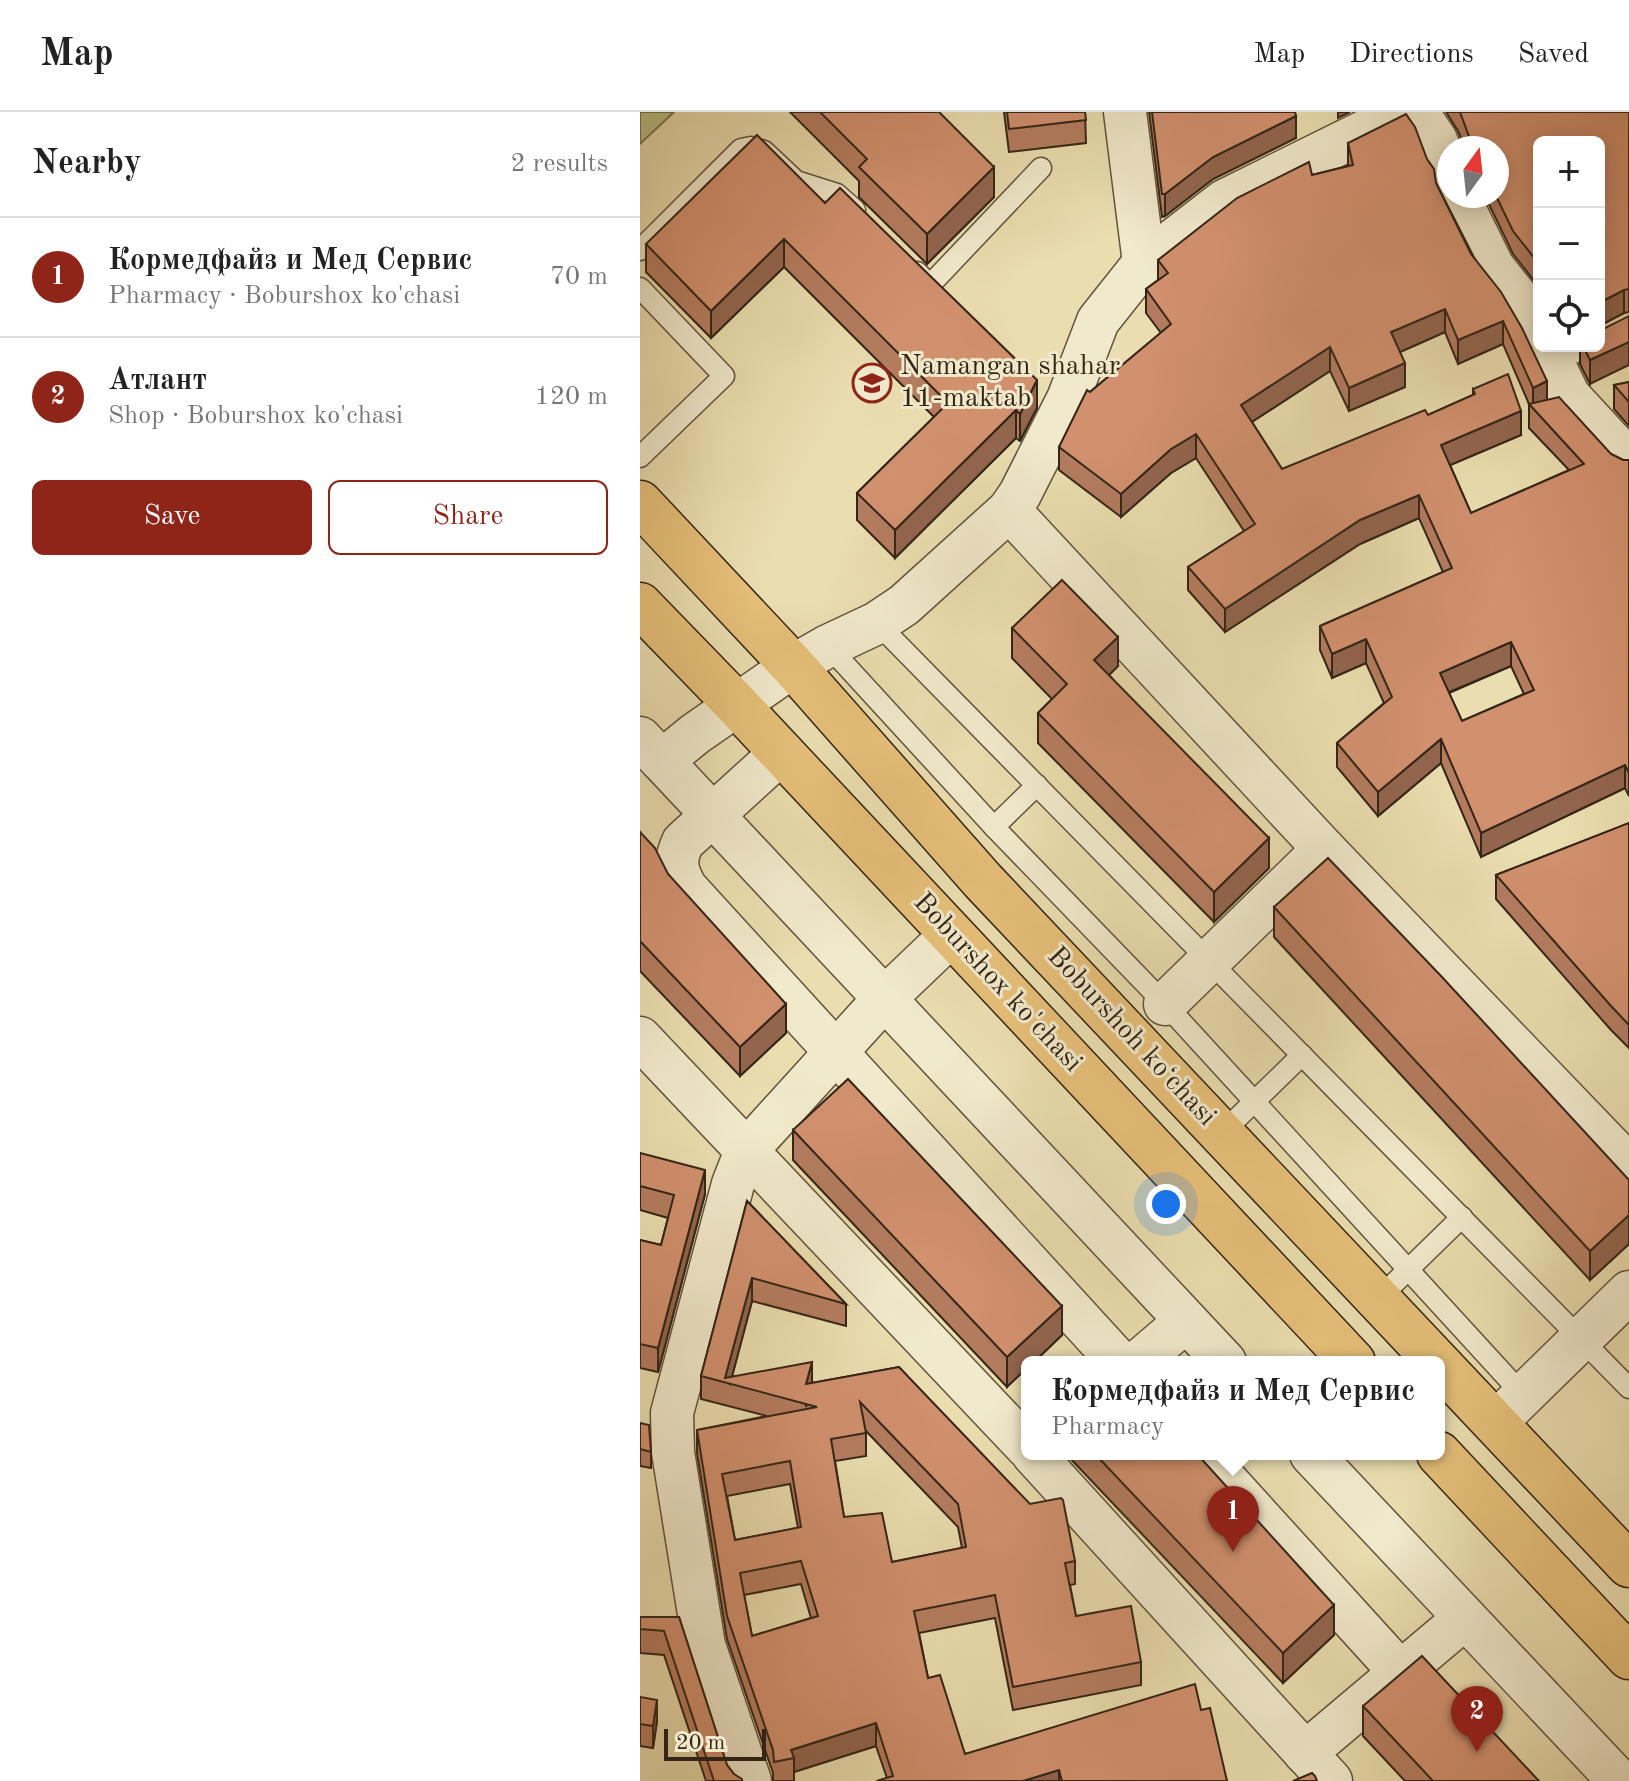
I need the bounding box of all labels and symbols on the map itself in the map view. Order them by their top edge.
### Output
north arrow [1437,136,1509,208]
place label: Namangan shahar 11-maktab [900,353,1120,413]
school or university icon: Namangan shahar 11-maktab [851,362,893,404]
street label: Boburshox ko'chasi [907,888,1087,1078]
street label: Boburshoh koʻchasi [1041,942,1221,1132]
your location [1146,1184,1186,1224]
pin: 1 [1207,1486,1259,1552]
pin: 2 [1451,1686,1503,1752]
scale bar [664,1725,766,1761]

